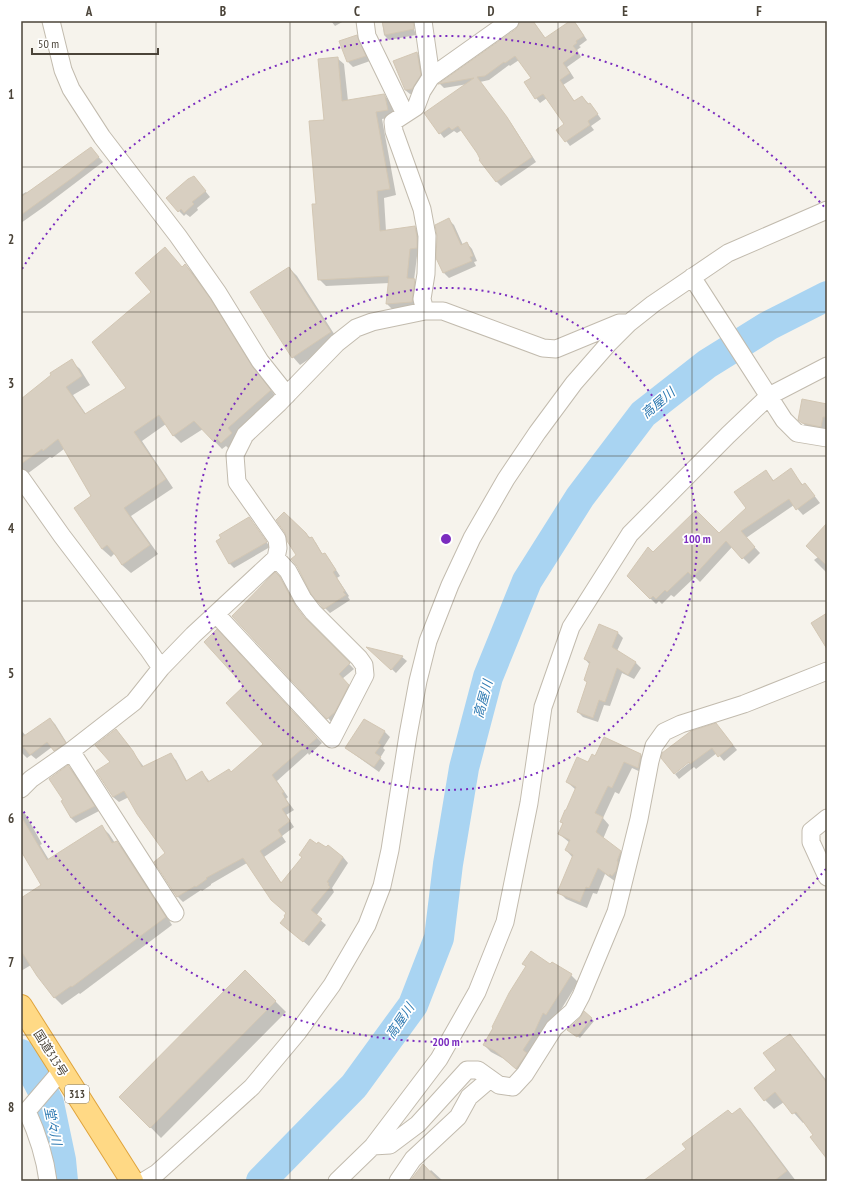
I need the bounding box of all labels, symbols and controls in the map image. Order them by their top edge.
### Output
text: A [85,3,93,20]
text: B [220,3,226,20]
text: C [354,3,360,20]
text: D [488,3,495,20]
text: E [622,3,628,20]
text: F [756,3,762,20]
scale bar [32,30,158,56]
text: 50 m [38,36,59,51]
text: 1 [8,86,14,103]
text: 2 [8,231,14,248]
text: 3 [8,375,14,392]
water label: 高屋川 [638,383,680,422]
text: 4 [8,520,15,537]
text: 100 m [683,531,711,546]
centre of rings [439,532,453,546]
text: 5 [8,665,14,682]
water label: 高屋川 [470,676,497,720]
text: 6 [8,810,14,827]
text: 7 [8,954,14,971]
water label: 高屋川 [382,998,419,1042]
street label: 国道313号 [31,1027,71,1079]
text: 200 m [432,1034,460,1049]
road number: 313 [65,1085,89,1103]
text: 8 [8,1099,14,1116]
water label: 堂々川 [41,1105,66,1149]

